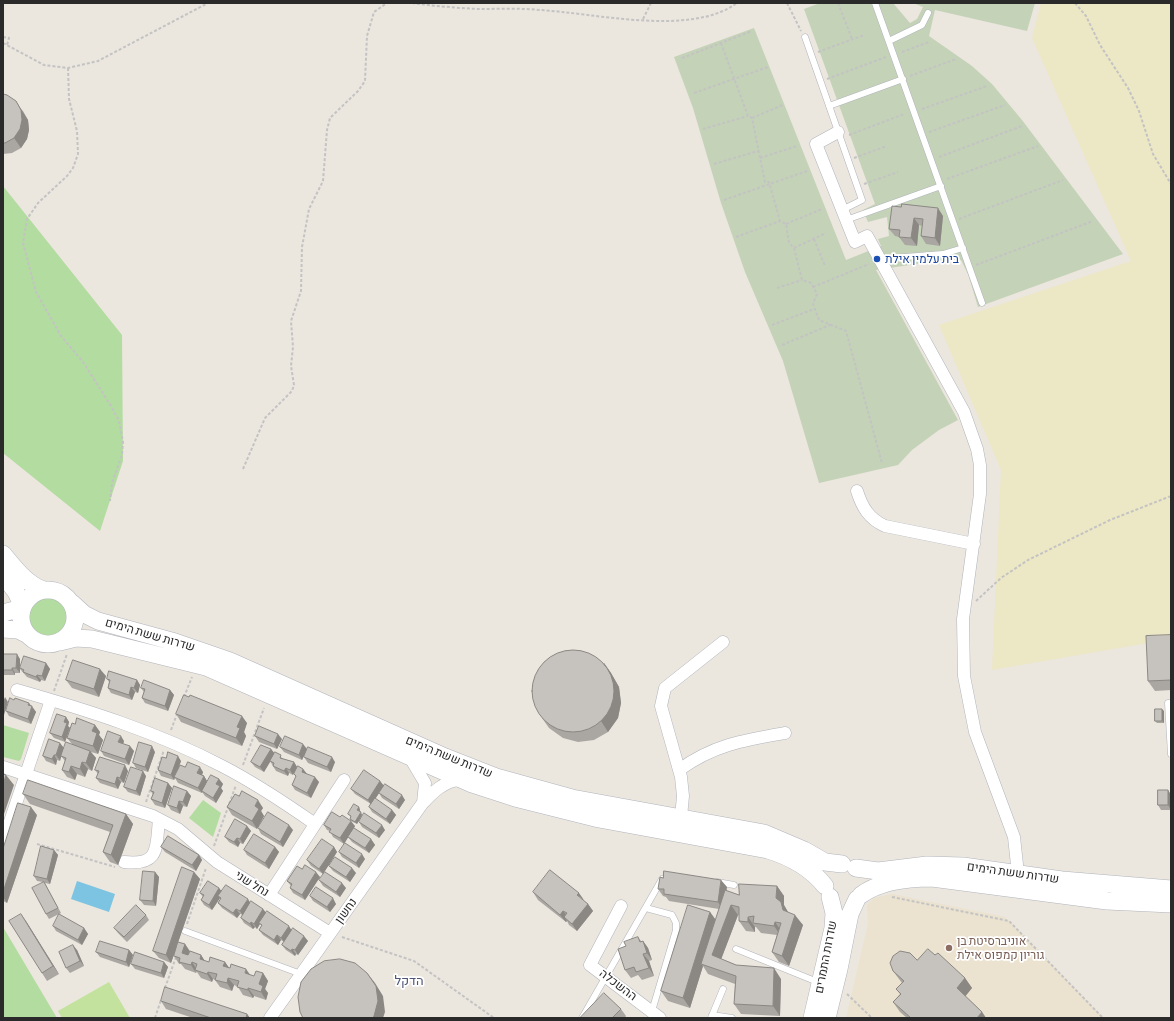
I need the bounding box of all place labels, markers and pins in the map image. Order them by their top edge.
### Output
place label: בית עלמין אילת [885,252,959,266]
marker: בית עלמין אילת [872,254,882,264]
place label: אוניברסיטת בן גוריון קמפוס אילת [957,934,1044,962]
marker: אוניברסיטת בן גוריון קמפוס אילת [944,943,954,953]

